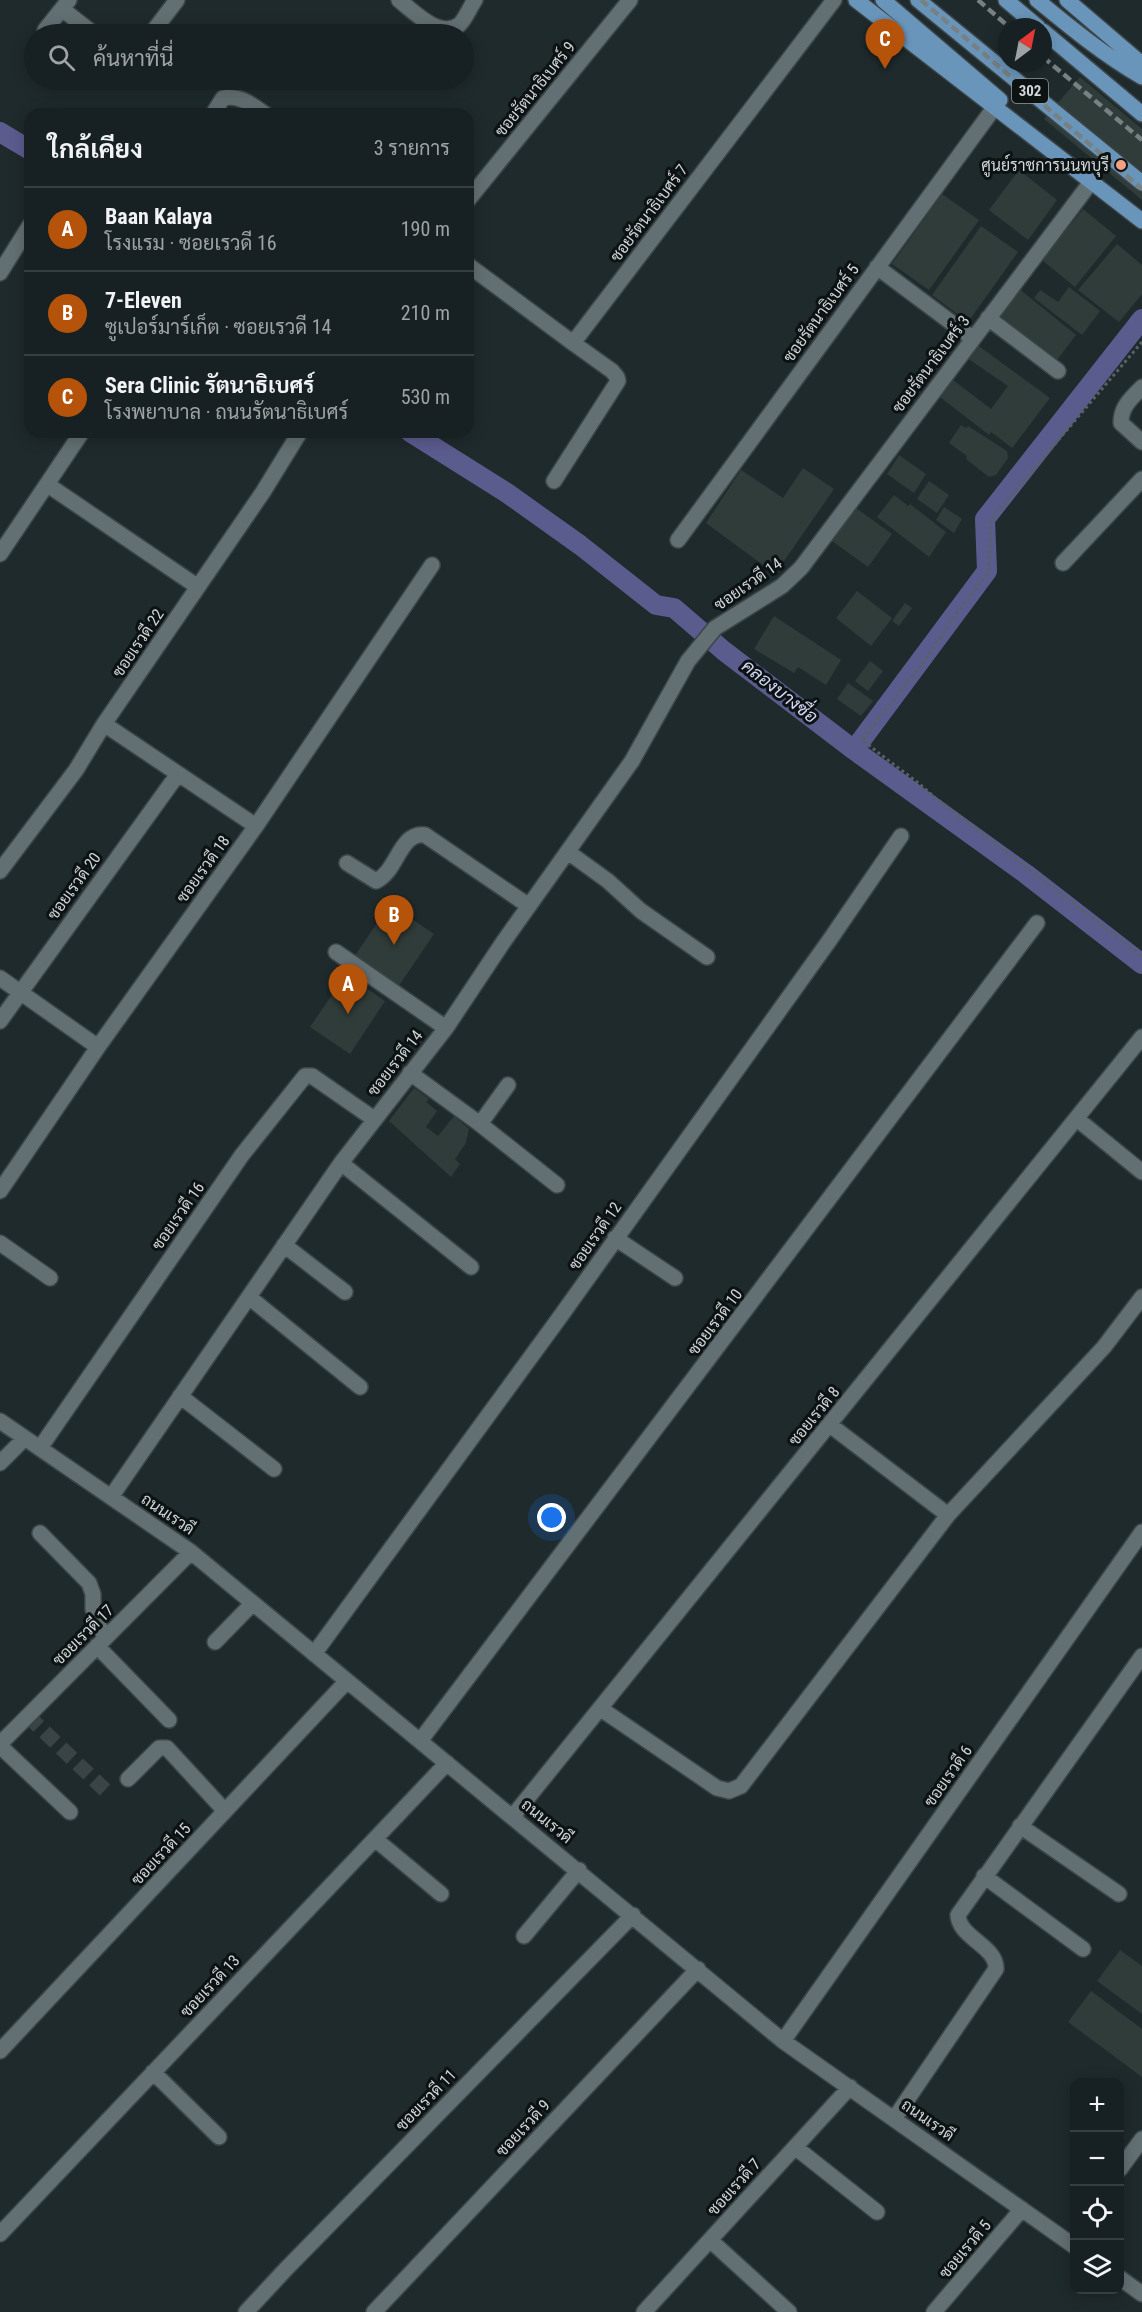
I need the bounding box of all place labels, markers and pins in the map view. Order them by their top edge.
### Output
pin: C [866,20,904,69]
place label: ศูนย์ราชการนนทบุรี [981,153,1109,177]
marker: ศูนย์ราชการนนทบุรี [1114,158,1128,172]
pin: B [374,896,414,945]
pin: A [328,964,368,1014]

